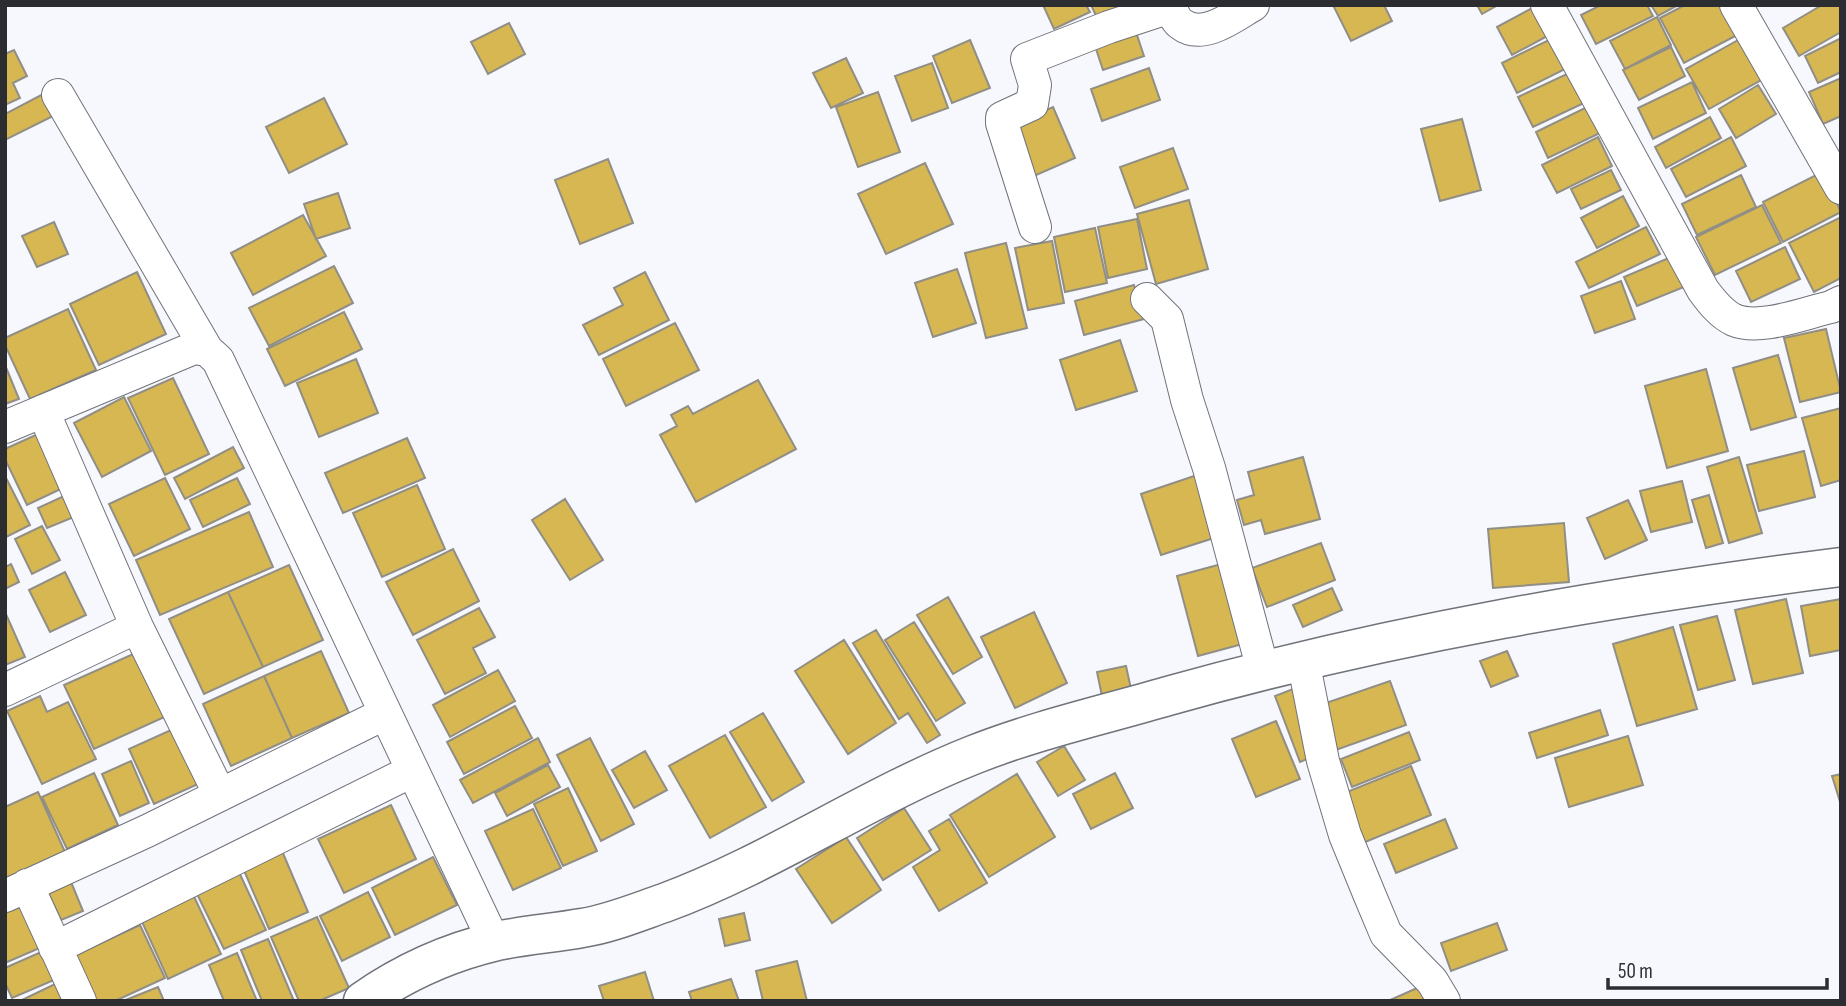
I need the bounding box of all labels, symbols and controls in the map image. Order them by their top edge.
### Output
scale bar [1608,946,1827,990]
text: 50 m [1618,959,1653,984]

